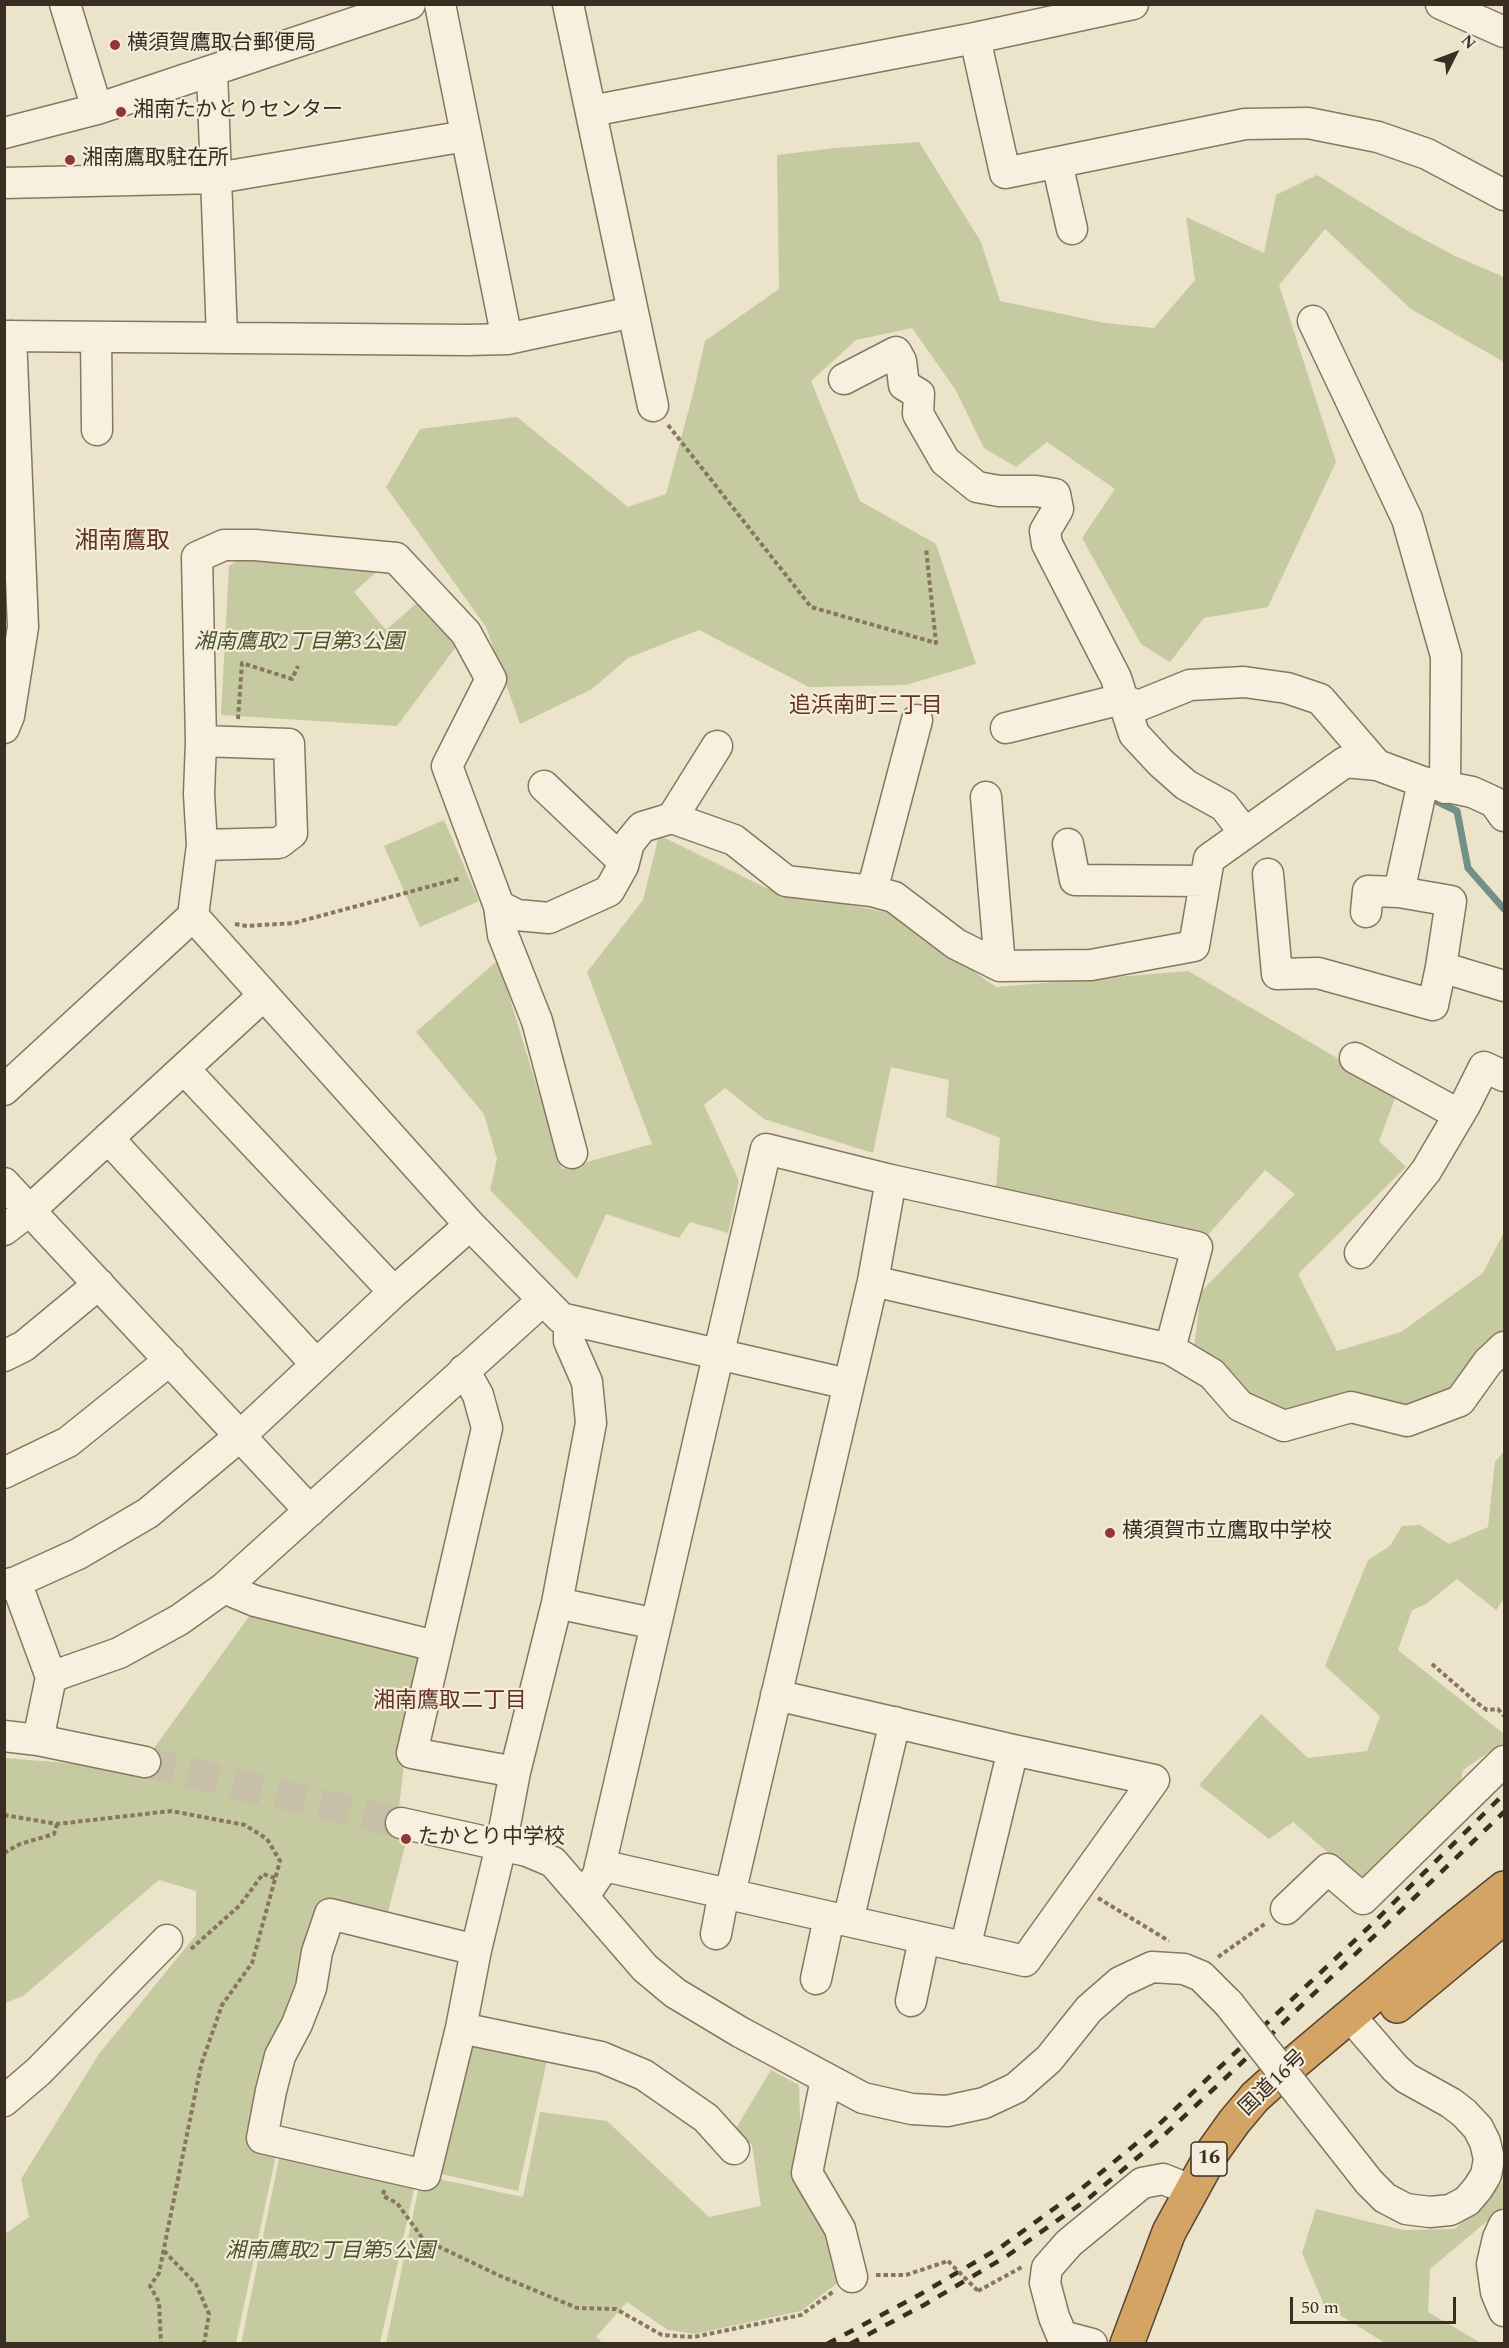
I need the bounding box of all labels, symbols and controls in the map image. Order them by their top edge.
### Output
north arrow [1425,24,1485,84]
text: N [1455,29,1482,55]
place label: 横須賀鷹取台郵便局 [127,32,316,58]
marker: 横須賀鷹取台郵便局 [108,38,122,52]
place label: 湘南たかとりセンター [133,99,343,125]
marker: 湘南たかとりセンター [114,105,128,119]
place label: 湘南鷹取駐在所 [82,147,229,173]
marker: 湘南鷹取駐在所 [63,153,77,167]
district label: 湘南鷹取 [74,529,170,557]
park label: 湘南鷹取2丁目第3公園 [194,631,404,657]
district label: 追浜南町三丁目 [789,695,943,721]
place label: 横須賀市立鷹取中学校 [1122,1520,1332,1546]
marker: 横須賀市立鷹取中学校 [1103,1526,1117,1540]
district label: 湘南鷹取二丁目 [373,1690,527,1716]
place label: たかとり中学校 [418,1826,565,1852]
marker: たかとり中学校 [399,1832,413,1846]
street label: 国道16号 [1235,2046,1313,2122]
road number: 16 [1191,2142,1227,2176]
park label: 湘南鷹取2丁目第5公園 [225,2240,435,2266]
scale bar [1293,2285,1460,2323]
text: 50 m [1301,2294,1339,2321]

